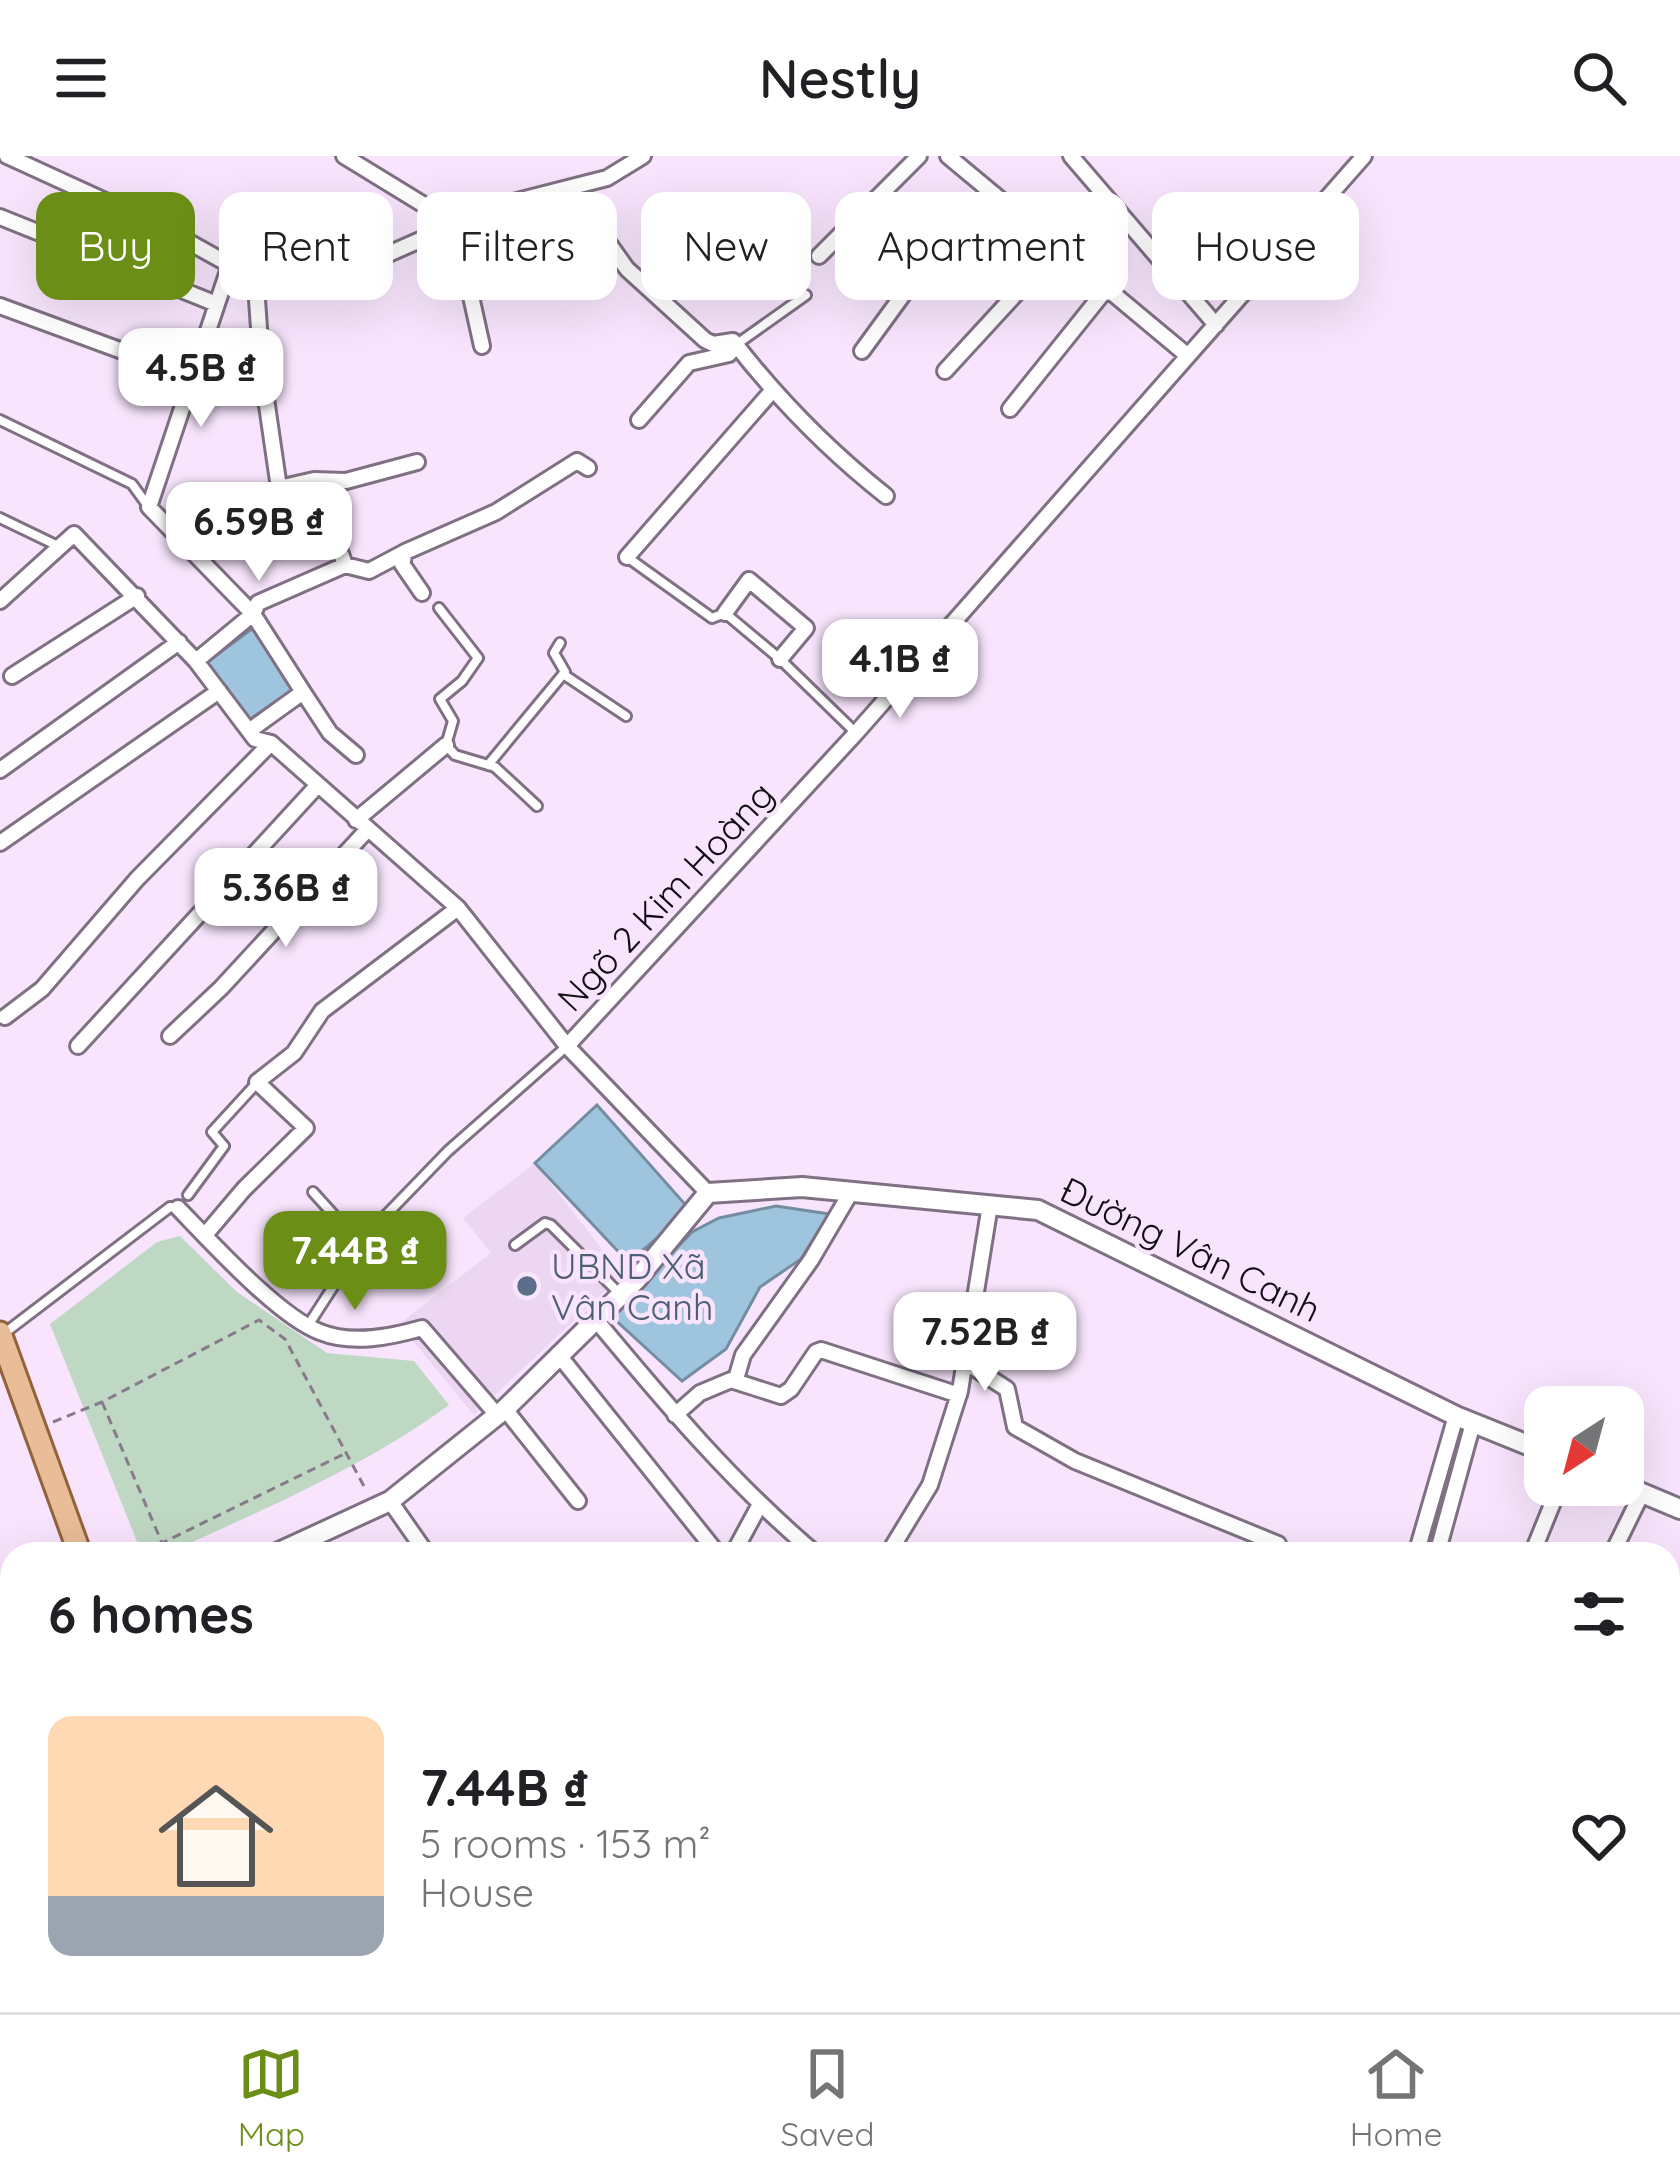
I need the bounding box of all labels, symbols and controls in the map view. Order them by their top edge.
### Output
text: Nestly [759,44,921,112]
icon: menu [48,45,114,111]
icon: search [1566,45,1632,111]
chip: Buy [36,192,195,300]
chip: Rent [219,192,393,300]
chip: Filters [417,192,617,300]
chip: New [641,192,811,300]
chip: Apartment [835,192,1128,300]
chip: House [1152,192,1359,300]
pin: 4.5B ₫ [103,328,299,430]
text: 4.5B ₫ [145,342,257,391]
pin: 6.59B ₫ [148,482,370,584]
text: 6.59B ₫ [193,496,325,545]
pin: 4.1B ₫ [802,619,998,721]
text: 4.1B ₫ [849,633,951,682]
street label: Ngõ 2 Kim Hoàng [547,772,783,1020]
pin: 5.36B ₫ [175,848,397,950]
text: 5.36B ₫ [221,862,351,911]
street label: Đường Vân Canh [1054,1167,1328,1331]
pin: 7.44B ₫ [244,1211,466,1313]
text: 7.44B ₫ [290,1225,420,1274]
place label: UBND Xã Vân Canh [551,1243,714,1329]
marker: UBND Xã Vân Canh [514,1273,540,1299]
pin: 7.52B ₫ [874,1292,1096,1394]
text: 7.52B ₫ [920,1306,1050,1355]
north arrow [1524,1386,1644,1506]
map controls [1524,1386,1644,1506]
icon: filters [1566,1581,1632,1647]
text: 6 homes [48,1582,254,1646]
text: 7.44B ₫ [420,1755,589,1819]
icon: home [144,1764,288,1908]
icon: heart [1566,1803,1632,1869]
text: 5 rooms · 153 m² [420,1819,711,1868]
text: House [420,1868,534,1917]
tab: Map [238,2041,305,2154]
tab: Saved [780,2041,874,2154]
tab: Home [1350,2041,1442,2154]

